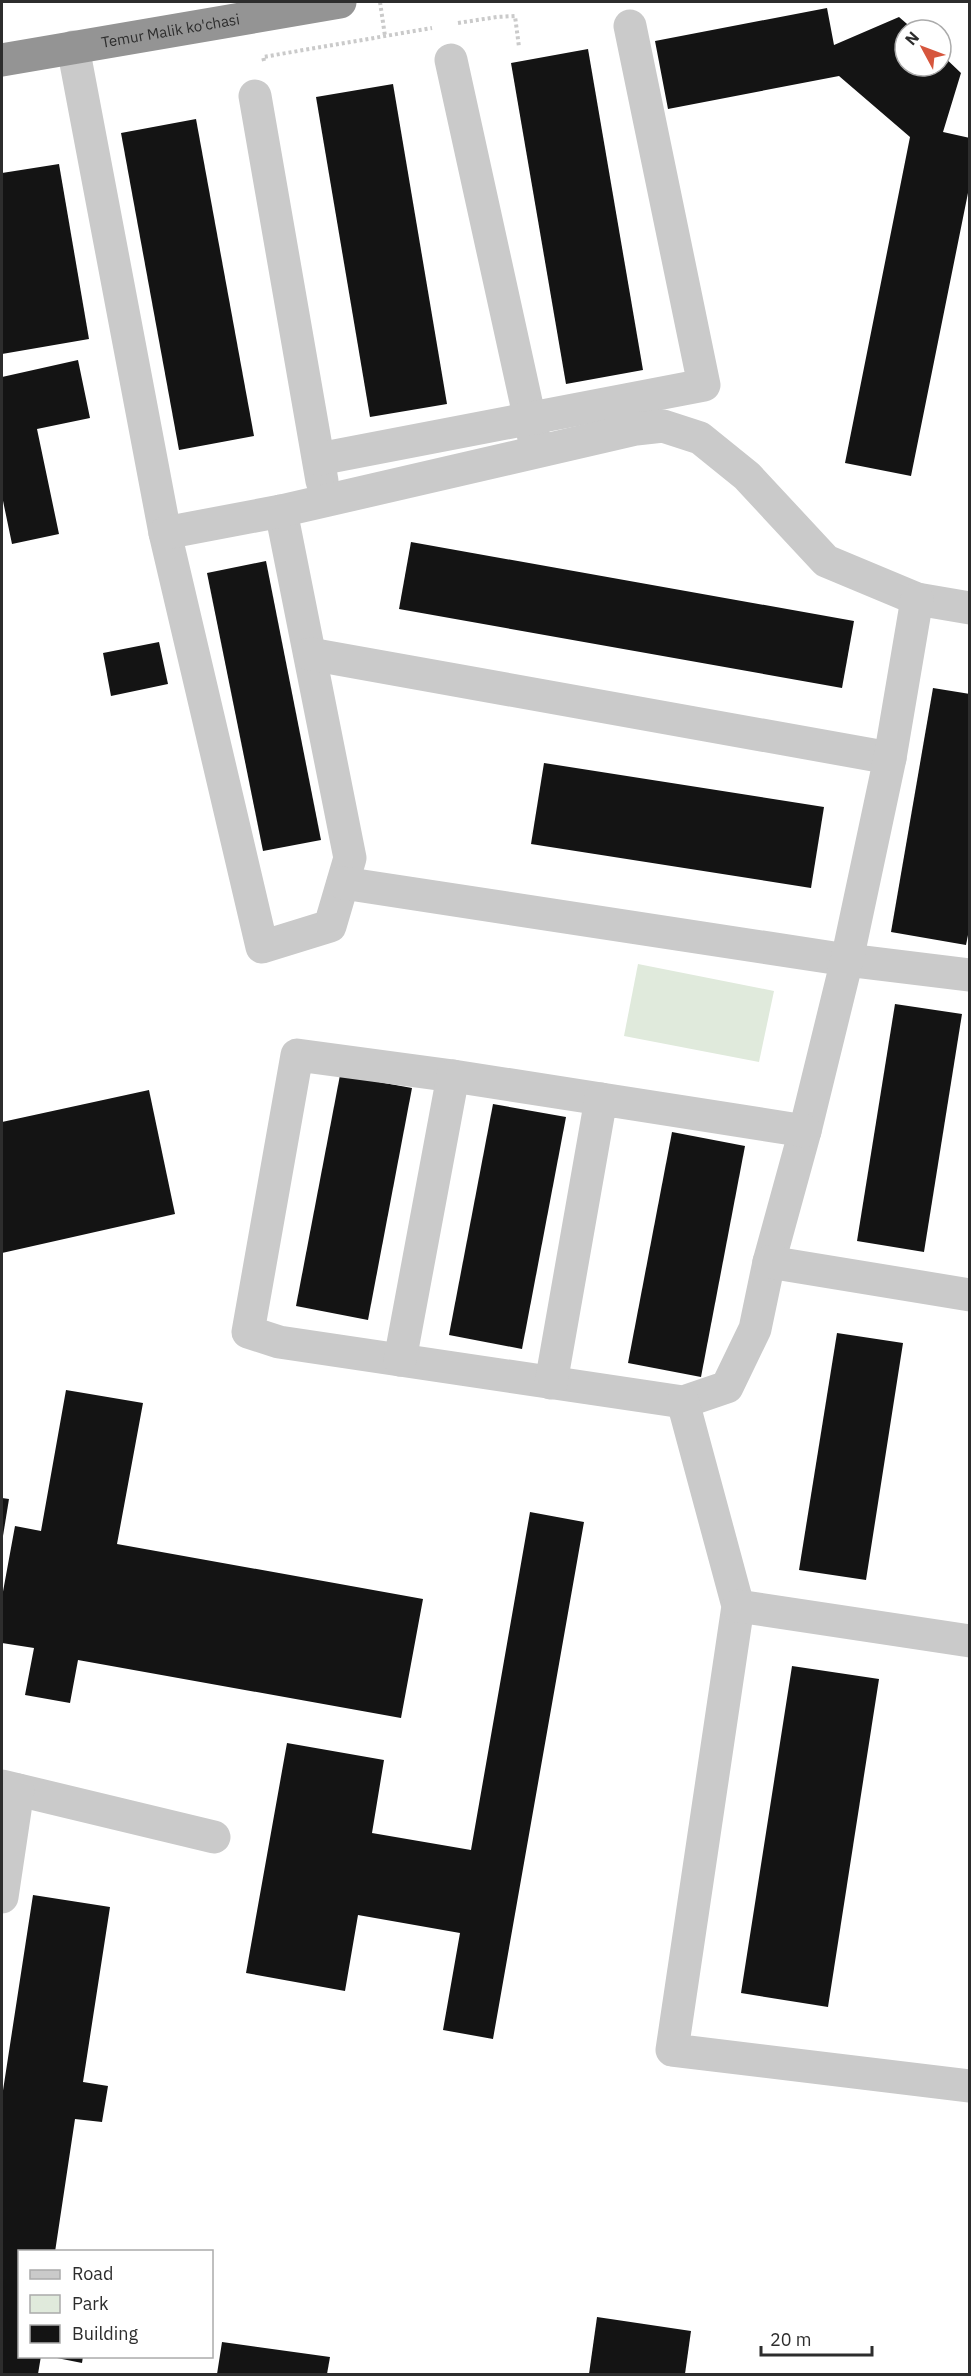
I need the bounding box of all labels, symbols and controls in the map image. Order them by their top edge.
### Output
street label: Temur Malik ko'chasi [100,9,241,52]
north arrow [893,18,953,78]
text: N [900,27,923,49]
legend [18,2250,213,2358]
text: Road [72,2262,113,2285]
text: Park [72,2292,109,2315]
scale bar [761,2319,872,2357]
text: Building [72,2322,139,2345]
text: 20 m [770,2328,812,2351]

